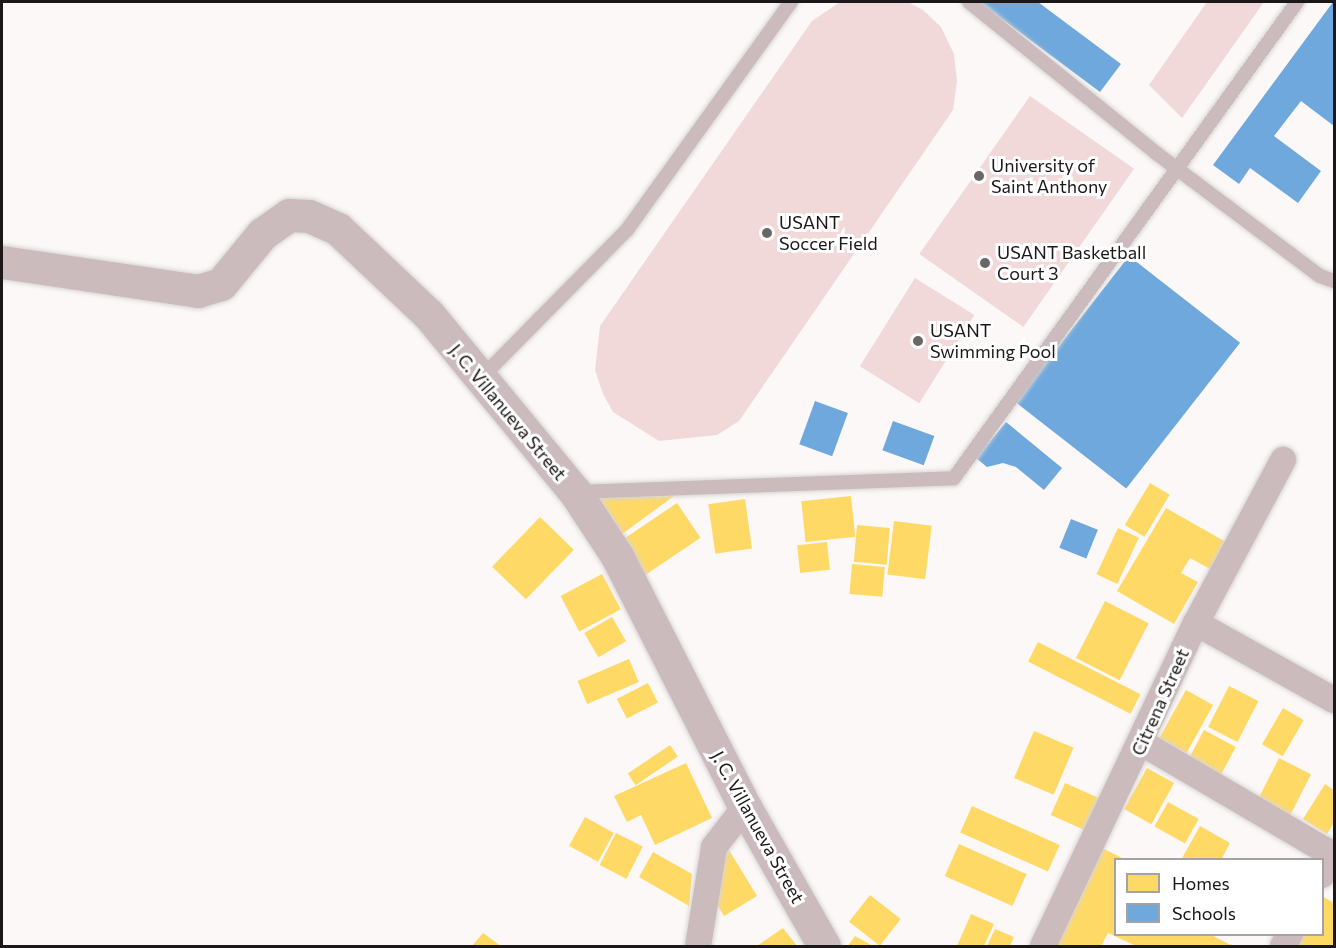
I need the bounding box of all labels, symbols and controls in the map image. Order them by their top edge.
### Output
place label: University of Saint Anthony [991,155,1107,198]
marker: University of Saint Anthony [972,169,986,183]
place label: USANT Soccer Field [779,212,878,254]
marker: USANT Soccer Field [760,226,774,240]
place label: USANT Basketball Court 3 [997,242,1146,284]
marker: USANT Basketball Court 3 [978,256,992,270]
place label: USANT Swimming Pool [930,320,1056,362]
marker: USANT Swimming Pool [911,334,925,348]
street label: J. C. Villanueva Street [445,340,571,484]
street label: Citrena Street [1127,645,1193,759]
street label: J. C. Villanueva Street [707,747,809,907]
legend [1114,858,1324,936]
text: Homes [1172,872,1230,894]
text: Schools [1172,902,1236,924]

